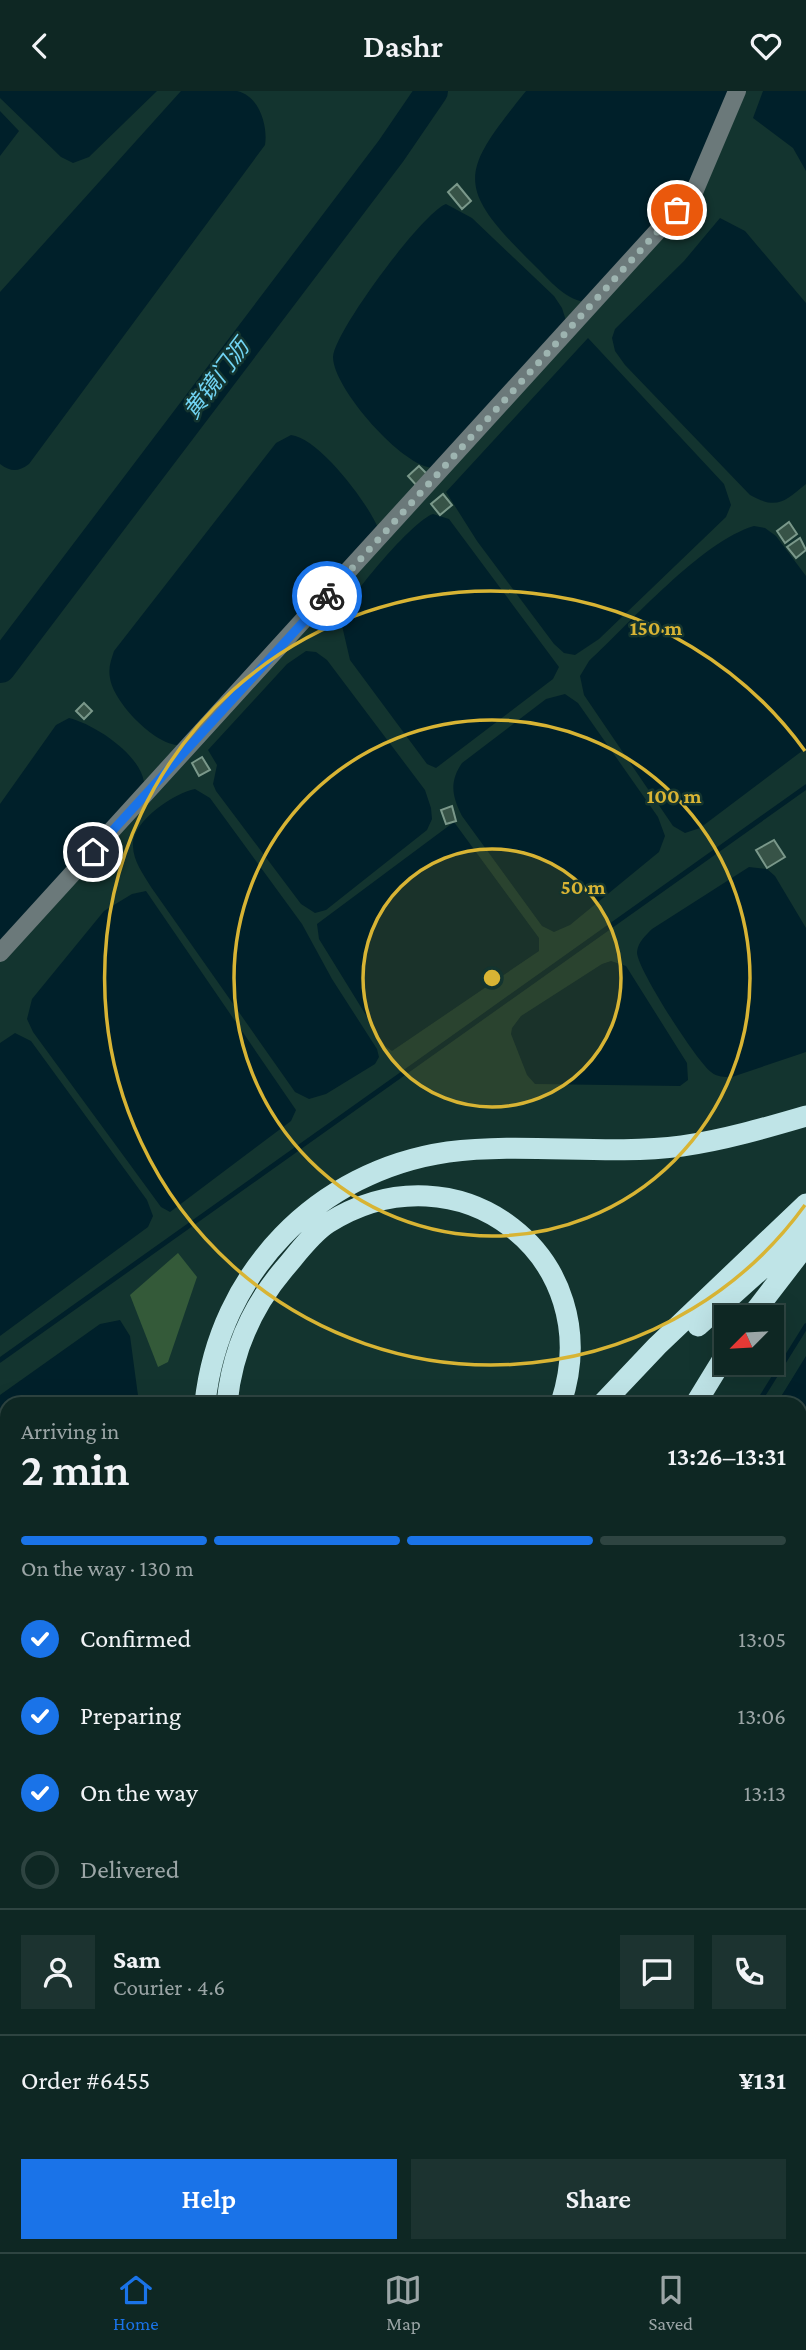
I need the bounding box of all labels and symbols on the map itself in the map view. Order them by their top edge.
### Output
pin [647,180,707,240]
water label: 黄镜门沥 [178,331,256,424]
courier [292,561,362,631]
text: 150 m [630,616,683,640]
text: 100 m [646,784,702,808]
pin [63,822,123,882]
text: 50 m [561,875,606,899]
centre of rings [480,966,504,990]
north arrow [714,1305,784,1375]

